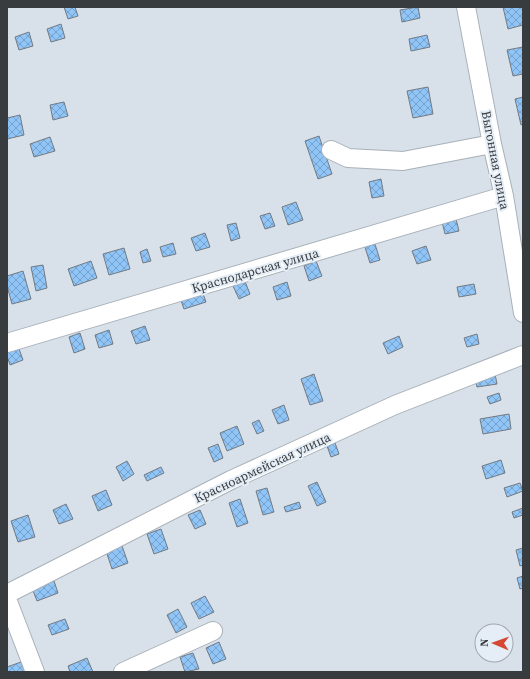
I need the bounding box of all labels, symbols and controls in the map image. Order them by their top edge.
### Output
street label: Выгонная улица [478,109,514,211]
street label: Краснодарская улица [190,244,321,297]
street label: Красноармейская улица [191,428,334,507]
north arrow [474,623,514,663]
text: N [477,638,492,647]

